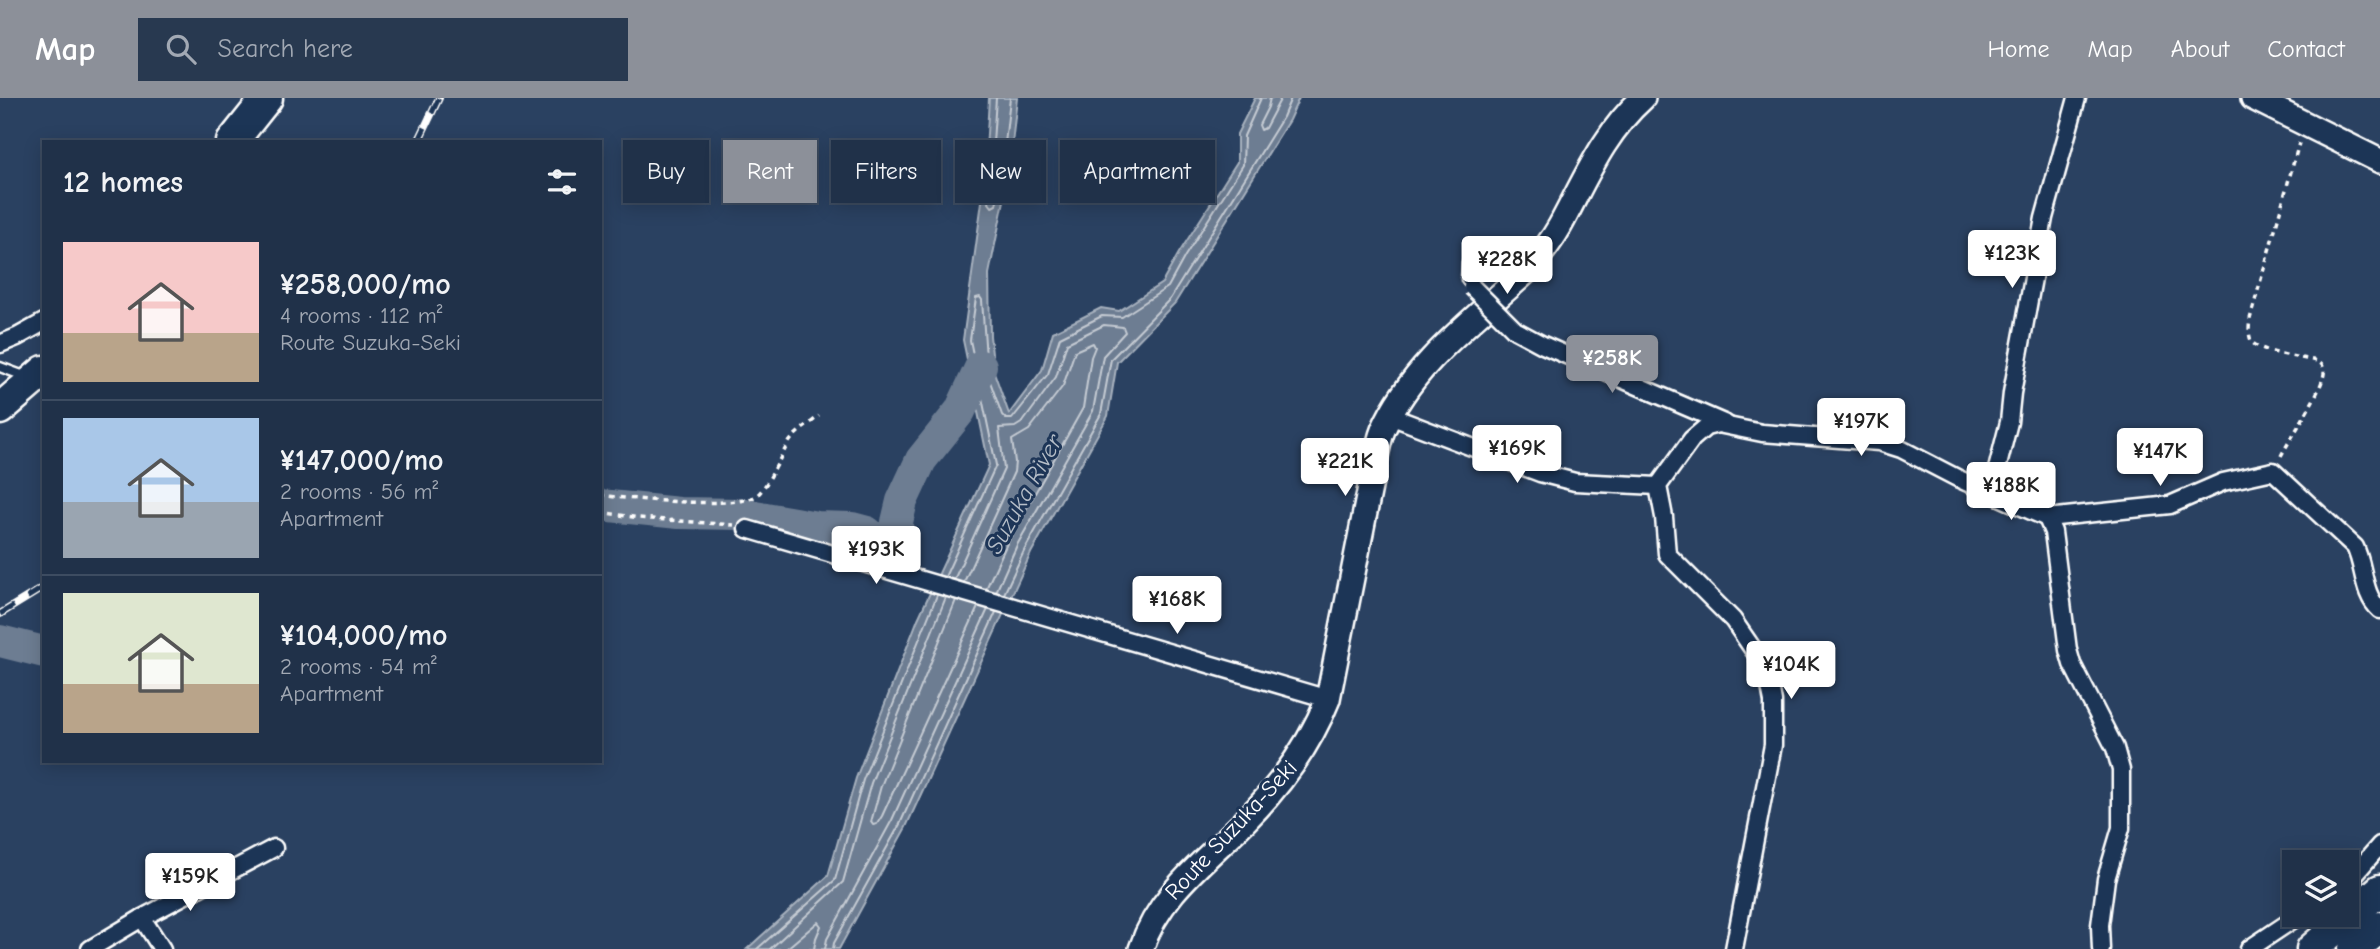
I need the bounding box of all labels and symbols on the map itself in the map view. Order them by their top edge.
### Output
pin: ¥123K [1963,230,2061,290]
pin: ¥228K [1458,236,1556,296]
pin: ¥258K [1563,336,1661,395]
pin: ¥197K [1812,398,1910,458]
pin: ¥169K [1468,426,1566,485]
water label: Suzuka River [980,428,1069,558]
pin: ¥147K [2111,428,2209,488]
pin: ¥221K [1296,438,1394,498]
pin: ¥188K [1962,462,2060,522]
pin: ¥193K [827,526,925,586]
pin: ¥168K [1128,576,1226,636]
pin: ¥104K [1742,642,1840,701]
street label: Route Suzuka-Seki [1159,755,1303,905]
pin: ¥159K [141,854,239,913]

